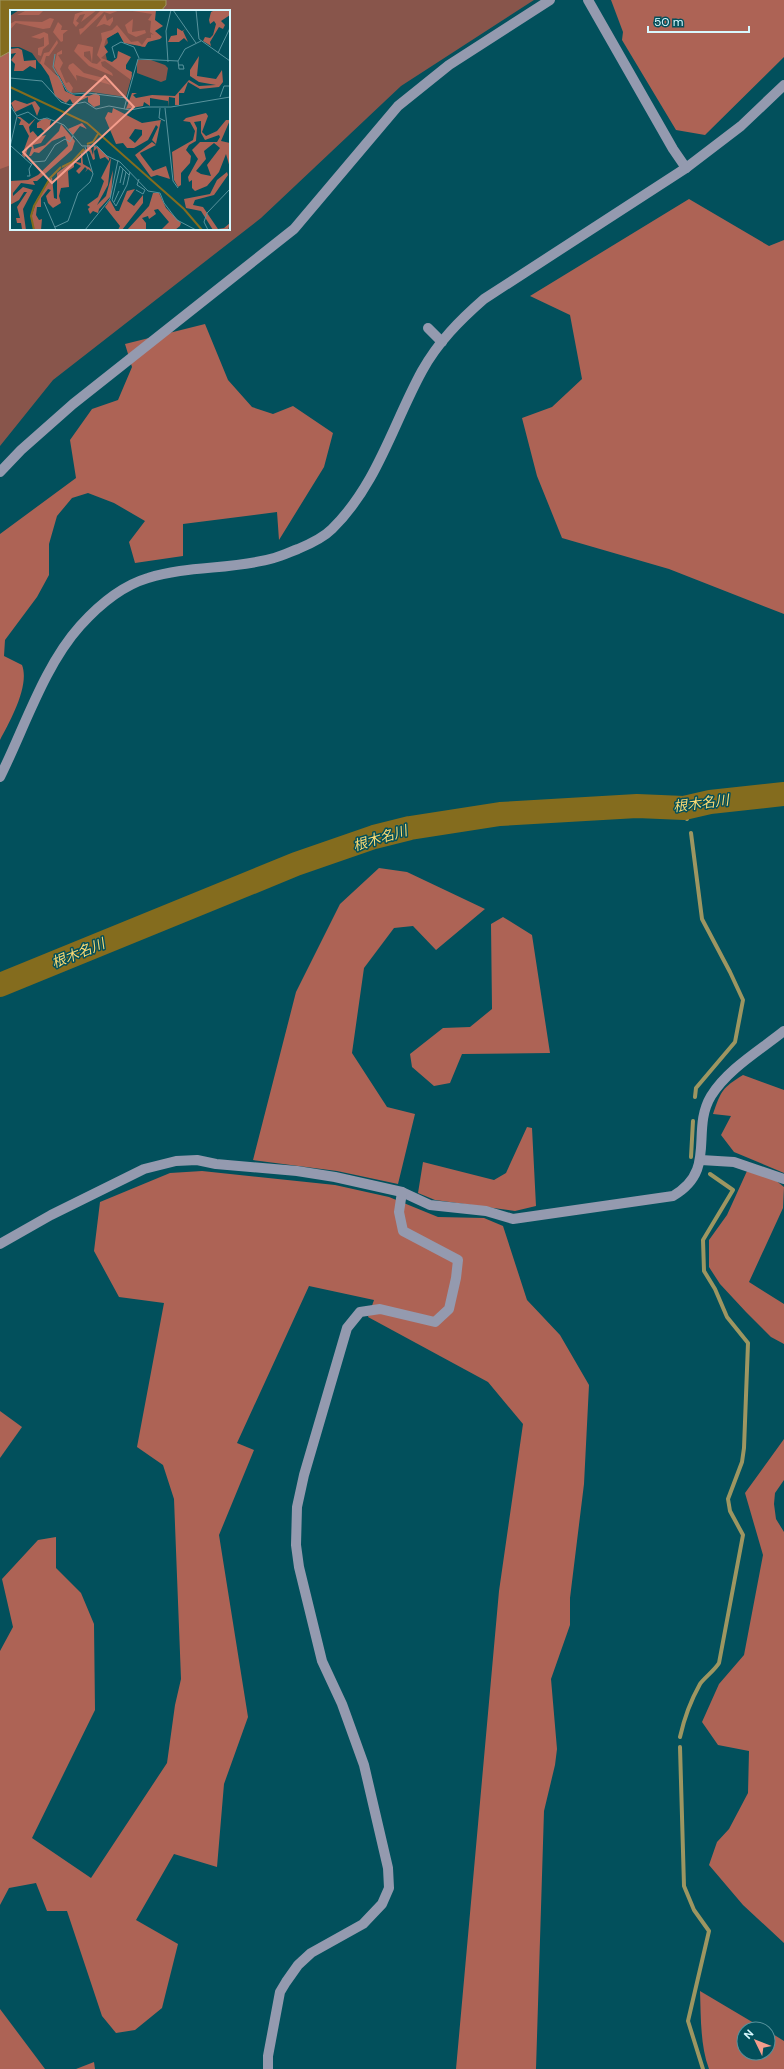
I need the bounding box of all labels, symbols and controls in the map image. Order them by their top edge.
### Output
scale bar [648,8,749,34]
inset map [10,10,230,230]
text: 50 m [654,14,683,30]
water label: 根木名川 [672,790,732,815]
water label: 根木名川 [351,821,411,855]
water label: 根木名川 [49,933,109,972]
north arrow [736,2021,776,2061]
text: N [741,2026,757,2042]

